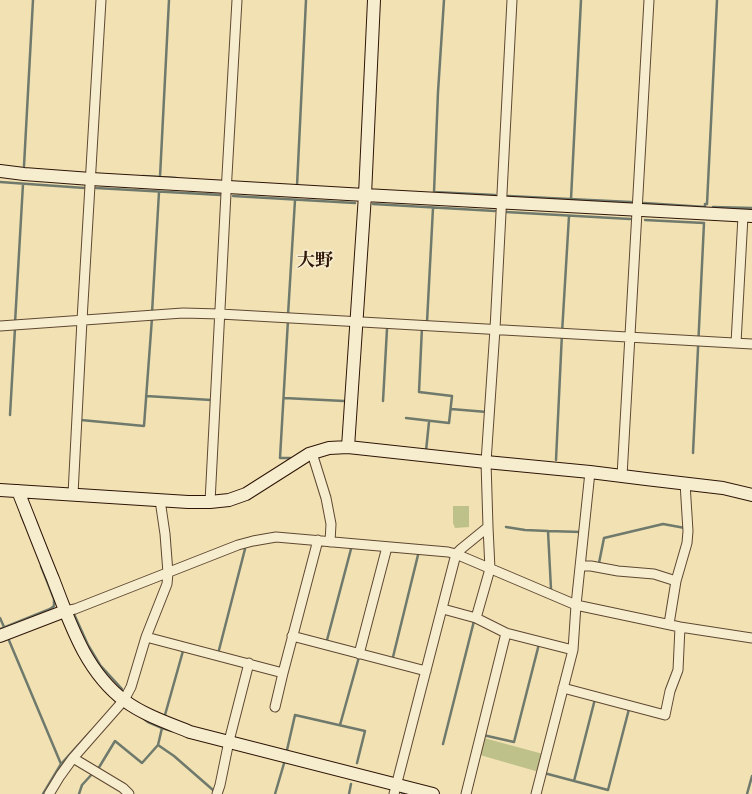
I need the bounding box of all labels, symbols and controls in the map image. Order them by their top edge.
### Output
district label: 大野 [297,250,333,272]

